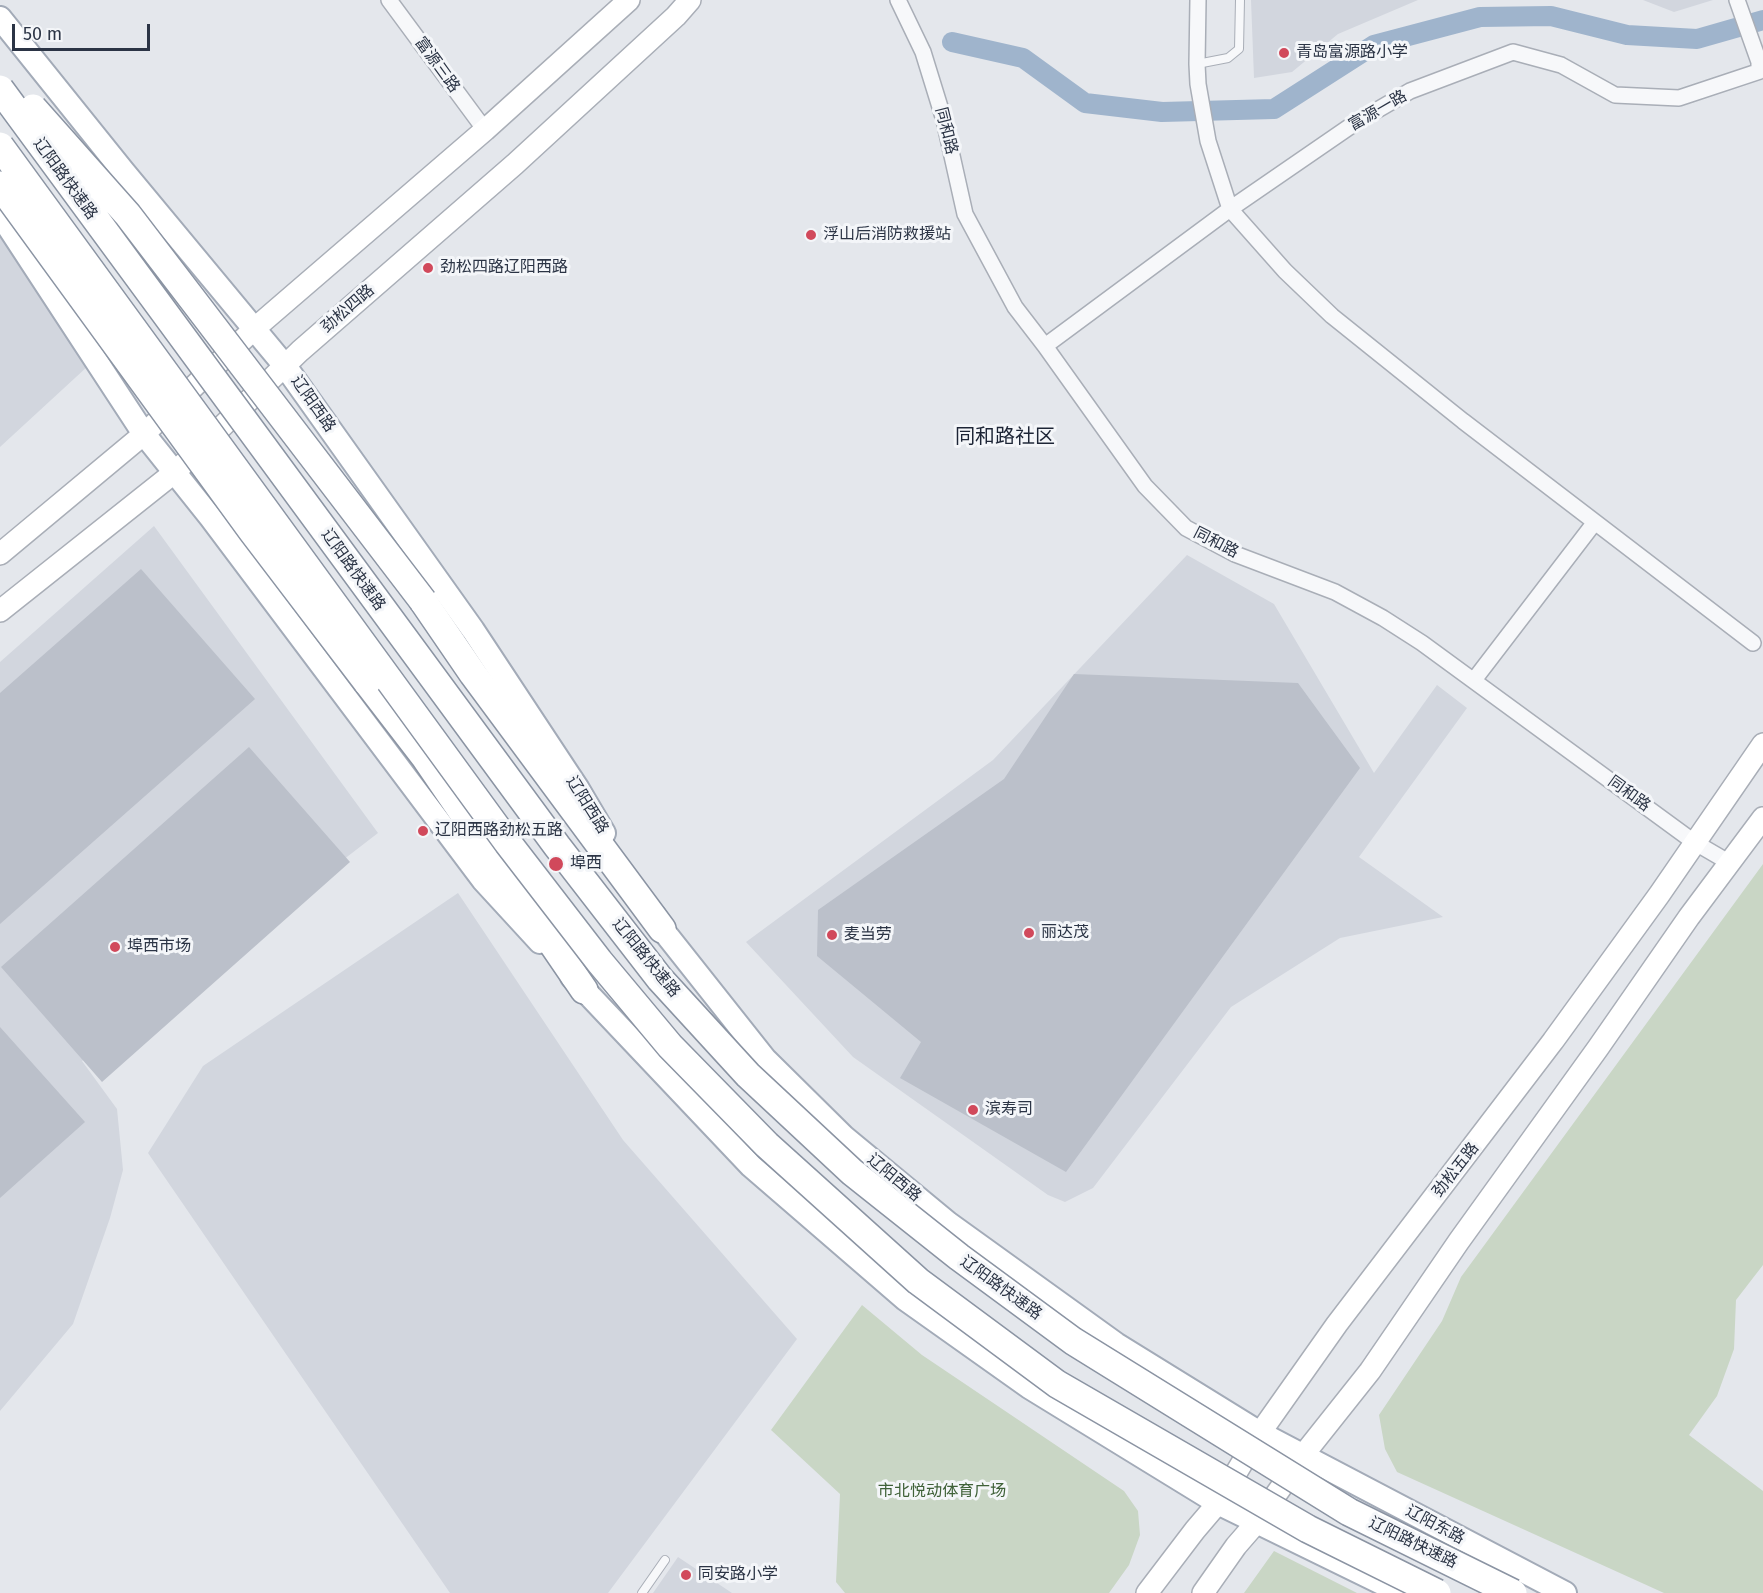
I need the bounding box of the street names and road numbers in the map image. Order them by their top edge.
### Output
street label: 富源三路 [410,33,464,97]
street label: 富源一路 [1345,87,1411,135]
street label: 同和路 [931,105,961,157]
street label: 辽阳路快速路 [29,135,101,223]
street label: 劲松四路 [318,281,378,337]
street label: 辽阳西路 [287,372,339,436]
street label: 同和路 [1190,524,1242,562]
street label: 辽阳路快速路 [317,526,389,614]
street label: 同和路 [1604,772,1654,816]
street label: 辽阳西路 [562,773,612,837]
street label: 辽阳路快速路 [608,915,684,1001]
street label: 劲松五路 [1429,1139,1483,1201]
street label: 辽阳西路 [863,1150,925,1206]
street label: 辽阳路快速路 [957,1252,1045,1324]
street label: 辽阳东路 [1402,1502,1468,1548]
street label: 辽阳路快速路 [1366,1513,1460,1573]

